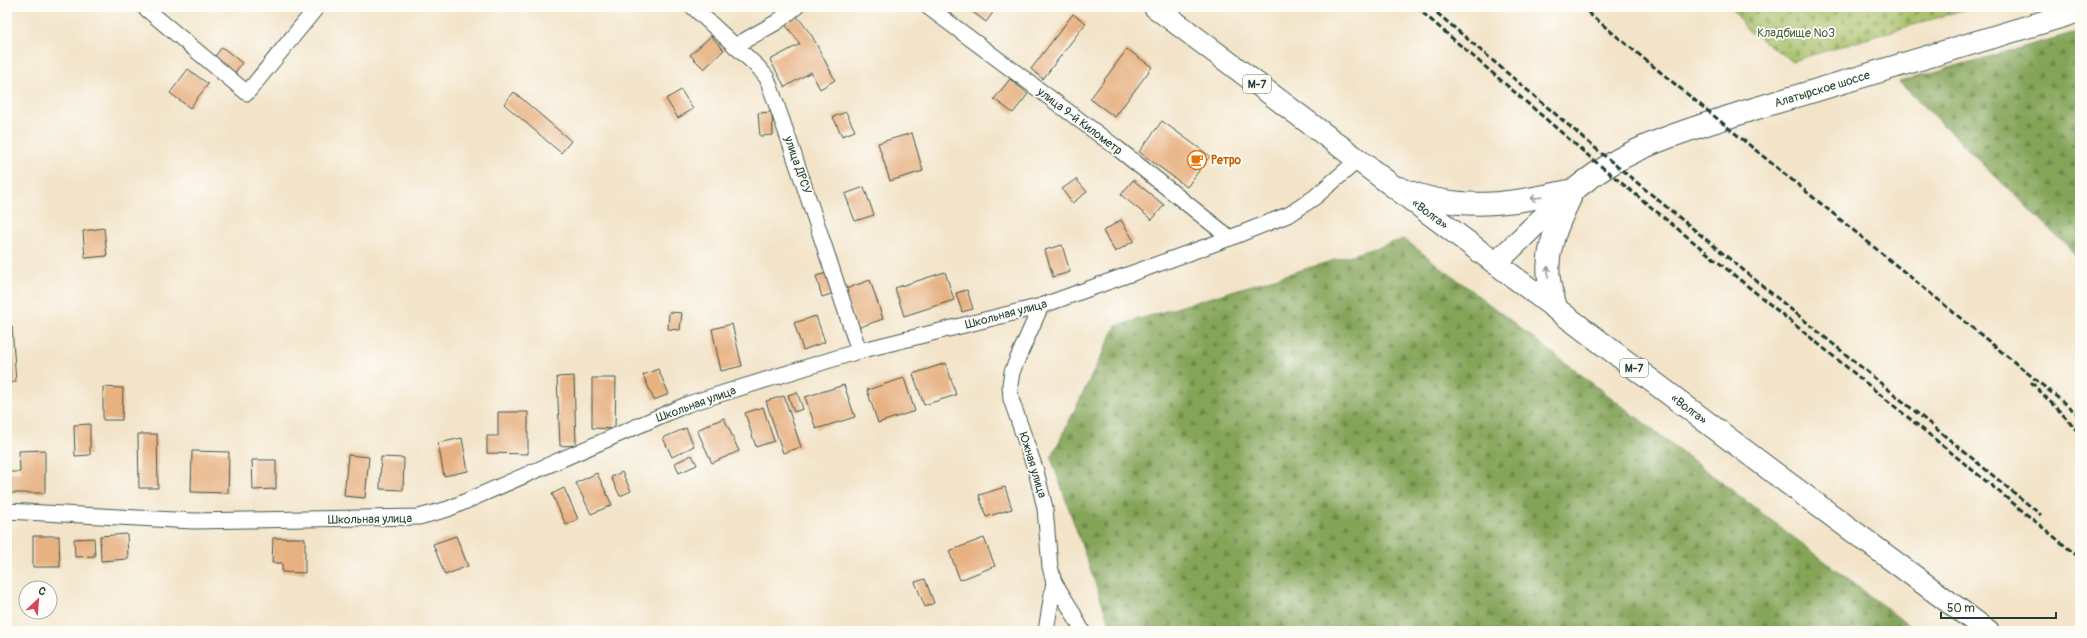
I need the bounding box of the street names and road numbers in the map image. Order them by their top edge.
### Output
street label: Алатырское шоссе [1772,68,1872,111]
road number: М-7 [1243,75,1271,93]
street label: улица 9-й Километр [1033,84,1125,158]
street label: улица ДРСУ [780,133,814,196]
street label: «Волга» [1409,196,1451,233]
street label: Школьная улица [964,296,1049,333]
road number: М-7 [1620,359,1648,377]
street label: Школьная улица [654,383,739,426]
street label: «Волга» [1668,391,1710,428]
street label: Южная улица [1015,431,1050,500]
street label: Школьная улица [328,511,413,528]

